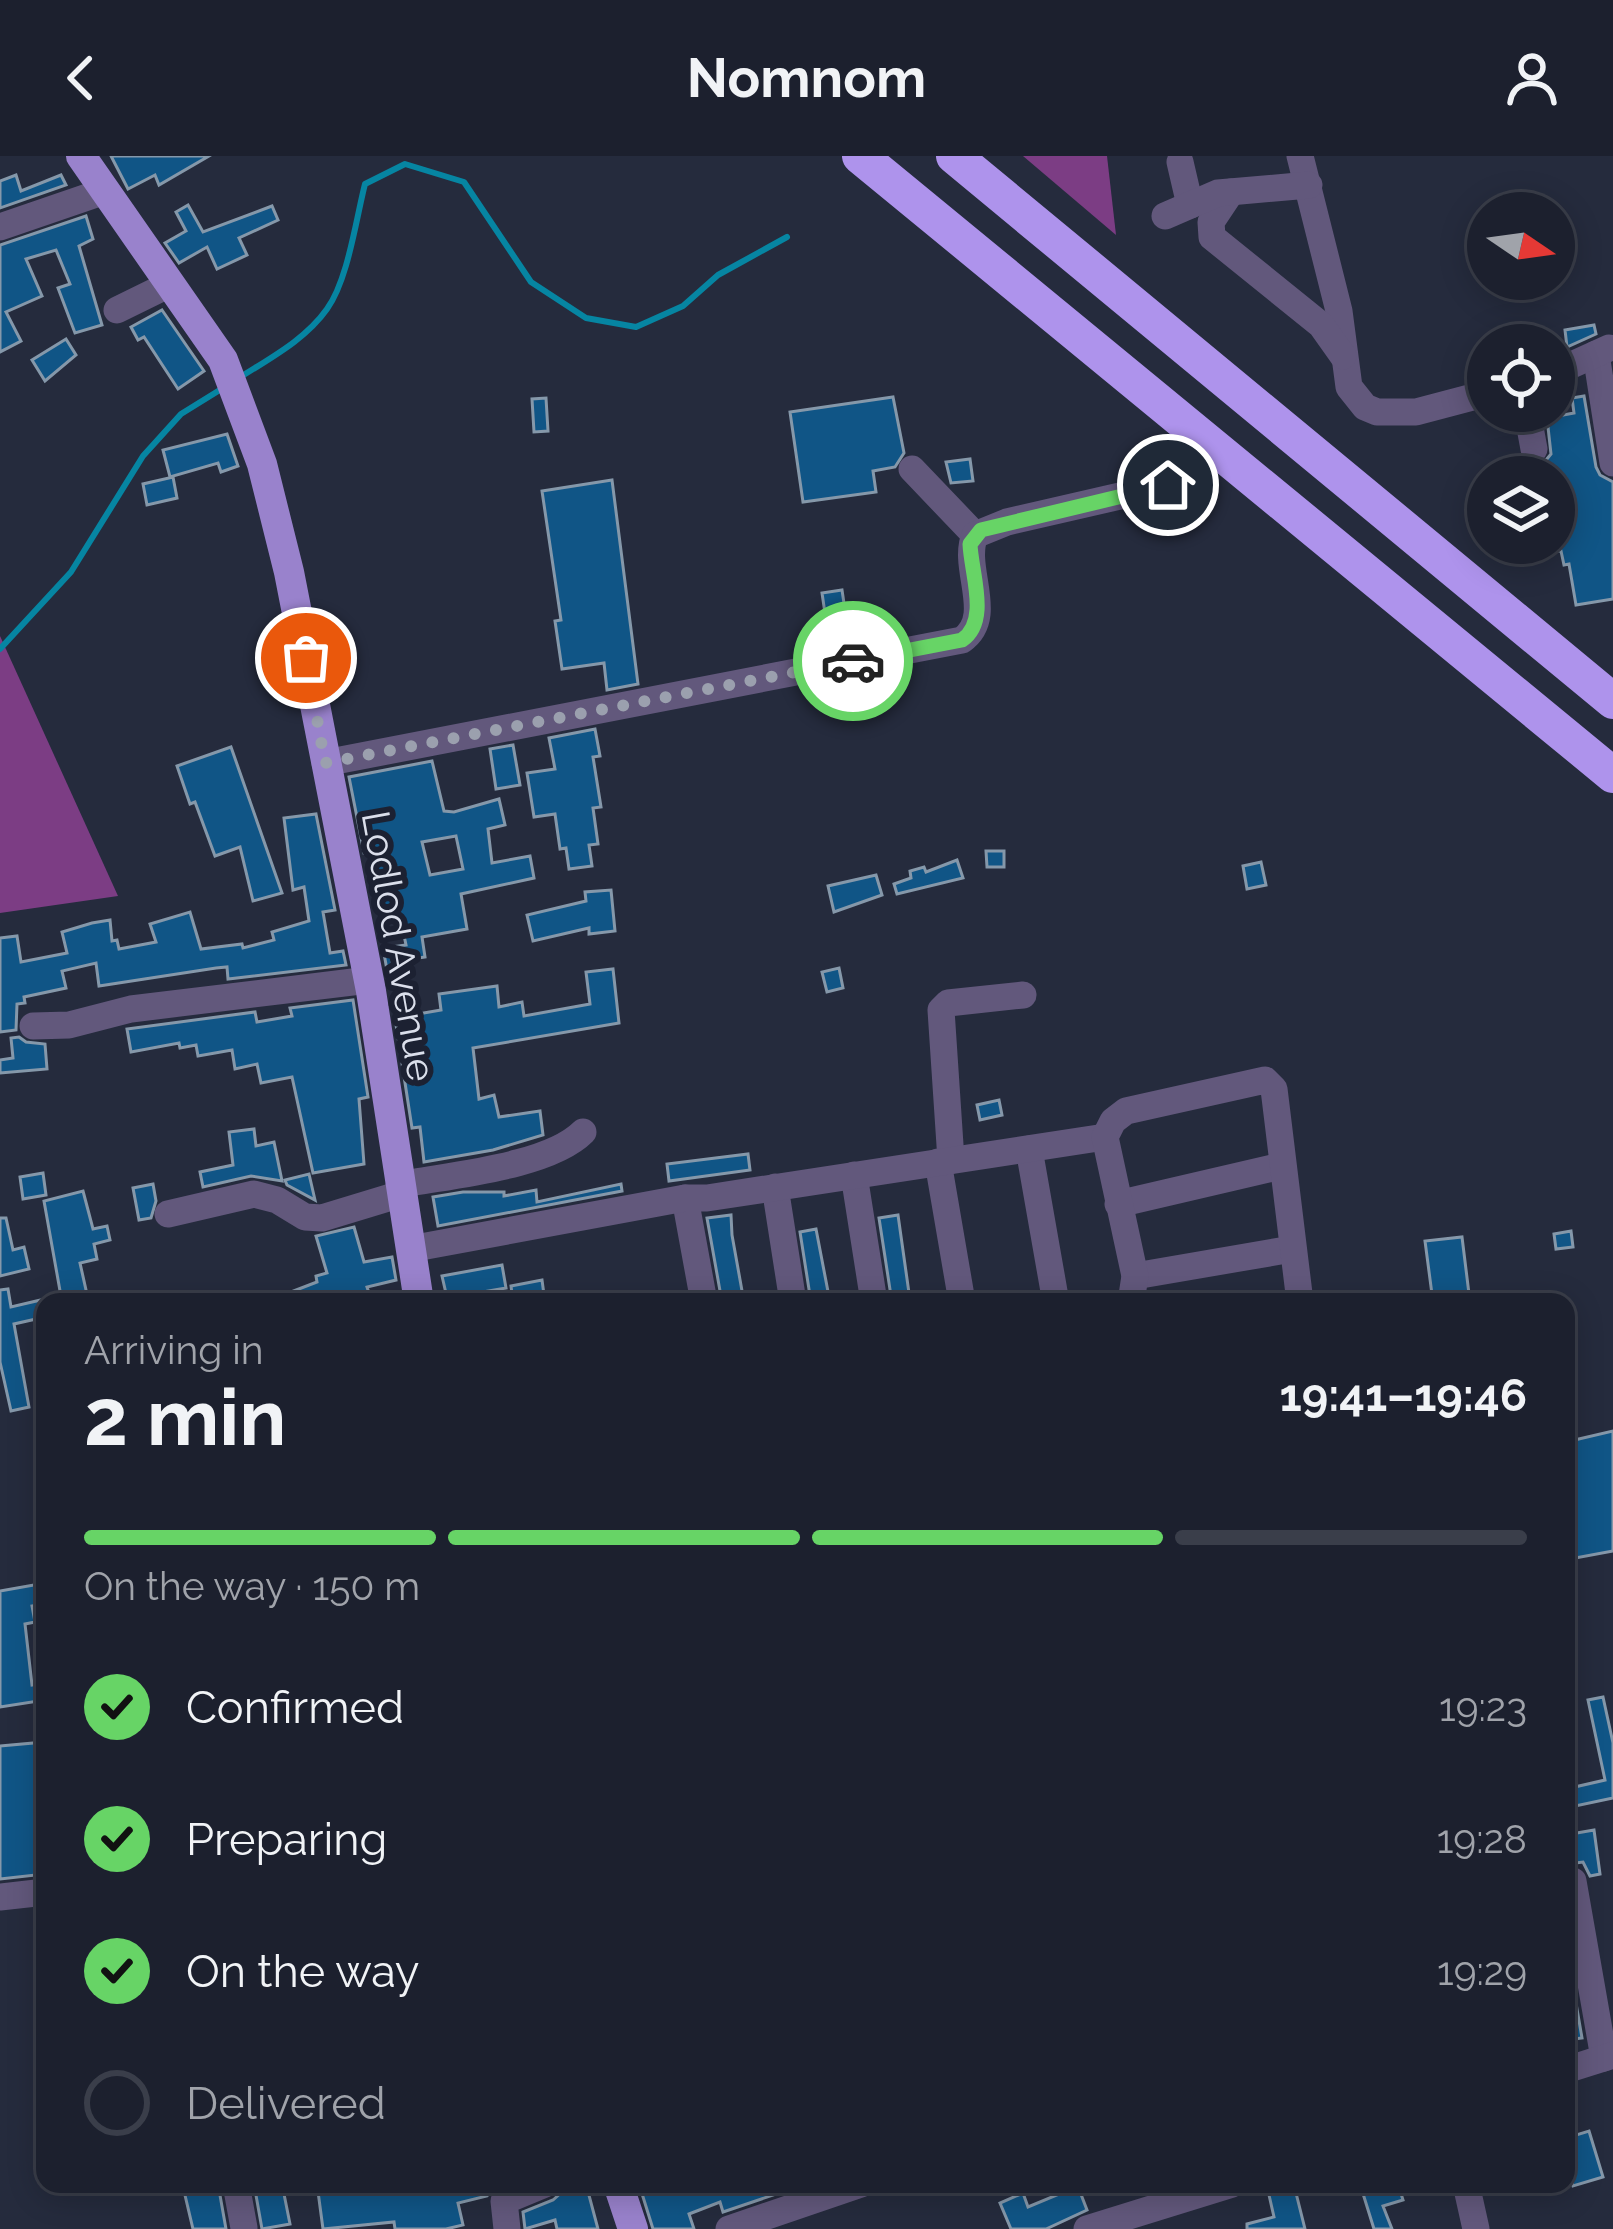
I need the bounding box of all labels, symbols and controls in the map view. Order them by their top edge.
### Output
icon: back [48,45,114,111]
icon: person [1499,45,1565,111]
text: Nomnom [687,46,926,110]
north arrow [1467,192,1575,300]
map controls [1467,192,1575,564]
button: locate [1467,324,1575,432]
pin [1117,434,1219,536]
icon: home [1135,452,1201,518]
button: layers [1467,456,1575,564]
courier [793,601,913,721]
pin [255,607,357,709]
icon: bag [273,625,339,691]
icon: car [820,628,886,694]
street label: Lodlod Avenue [353,807,445,1085]
text: Arriving in [84,1327,264,1373]
text: 19:41–19:46 [1279,1369,1527,1422]
text: 2 min [84,1372,286,1463]
text: On the way · 150 m [84,1563,420,1609]
icon: check [84,1674,150,1740]
text: Confirmed [186,1681,404,1734]
text: 19:23 [1439,1684,1527,1730]
icon: check [84,1806,150,1872]
text: Preparing [186,1813,387,1866]
text: 19:28 [1437,1816,1527,1862]
icon: check [84,1938,150,2004]
text: On the way [186,1945,420,1998]
text: 19:29 [1437,1948,1527,1994]
text: Delivered [186,2077,386,2130]

